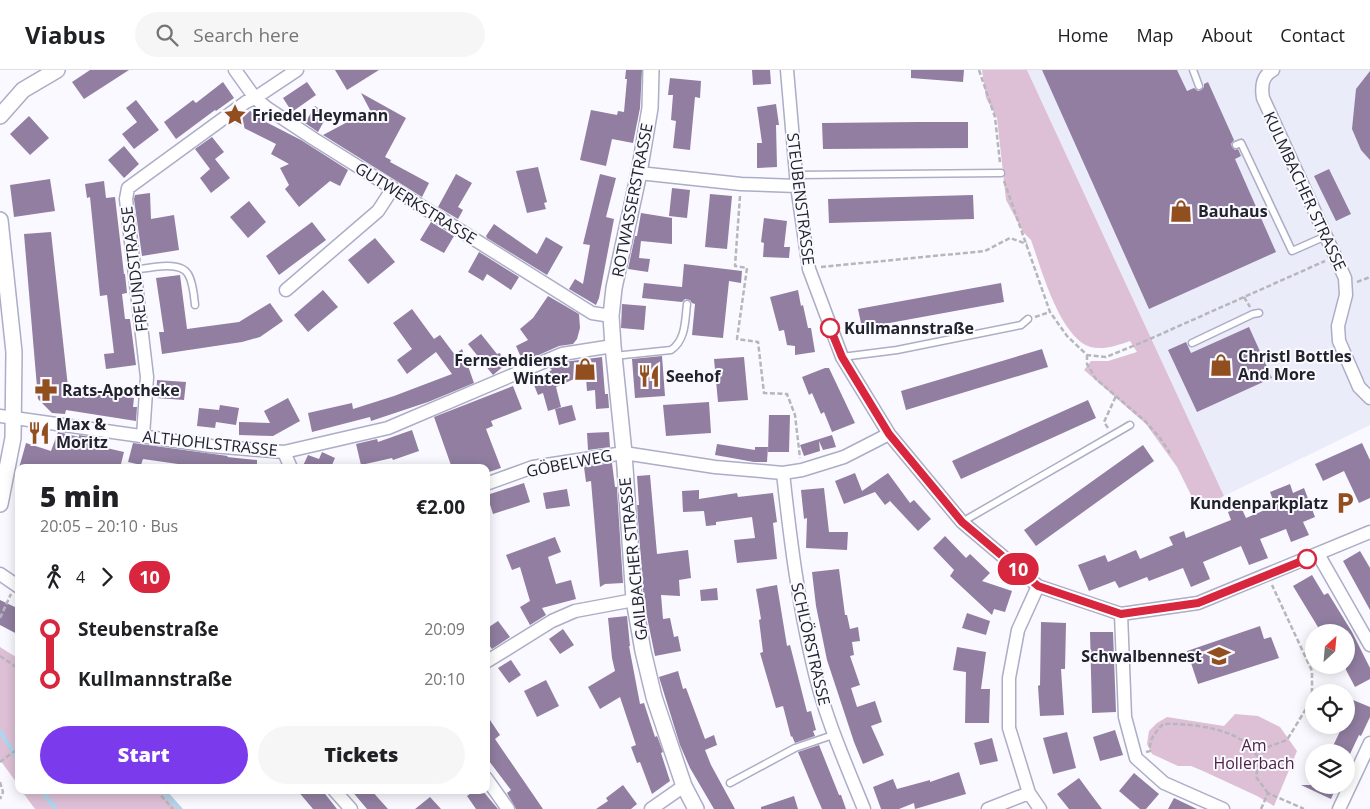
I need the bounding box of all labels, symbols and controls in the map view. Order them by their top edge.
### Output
search box [135,12,485,57]
text: Viabus [25,18,105,51]
icon: search [153,21,181,49]
text: Search here [193,22,299,48]
text: Home [1058,23,1108,47]
text: Map [1136,23,1174,47]
text: About [1202,23,1252,47]
text: Contact [1280,23,1345,47]
place icon: Friedel Heymann [222,102,248,128]
place label: Friedel Heymann [252,104,388,126]
street label: KULMBACHER STRASSE [1258,108,1352,274]
street label: ROTWASSERSTRASSE [606,121,658,279]
street label: STEUBENSTRASSE [782,131,820,267]
street label: GUTWERKSTRASSE [351,157,481,249]
shop icon: Bauhaus [1168,198,1194,224]
place label: Bauhaus [1198,200,1268,222]
street label: FREUNDSTRASSE [115,205,153,333]
place label: Kullmannstraße [844,317,974,339]
marker: Kullmannstraße [820,318,840,338]
place label: Christl Bottles And More [1238,345,1352,385]
place label: Fernsehdienst Winter [454,349,568,389]
shop icon: Christl Bottles And More [1208,352,1234,378]
shop icon: Fernsehdienst Winter [572,356,598,382]
restaurant icon: Seehof [636,363,662,389]
place label: Seehof [666,365,721,387]
pharmacy icon: Rats-Apotheke [33,377,59,403]
place label: Rats-Apotheke [62,379,180,401]
place label: Max & Moritz [56,413,108,453]
restaurant icon: Max & Moritz [26,420,52,446]
street label: ALTHOHLSTRASSE [141,425,279,461]
street label: GÖBELWEG [524,444,614,482]
street label: GAILBACHER STRASSE [613,476,653,642]
text: 5 min [40,477,120,515]
parking icon: Kundenparkplatz [1332,490,1358,516]
place label: Kundenparkplatz [1190,492,1328,514]
text: €2.00 [416,494,465,520]
text: 20:05 – 20:10 · Bus [40,515,178,537]
unlabelled marker [1297,549,1317,569]
line badge: 10 [996,553,1040,585]
text: 10 [1008,557,1028,581]
icon: walk [40,563,68,591]
icon: forward [93,563,121,591]
text: 10 [139,565,160,589]
text: 4 [76,566,85,588]
street label: SCHLÖRSTRASSE [786,580,836,708]
text: Steubenstraße [78,616,219,642]
text: 20:09 [424,618,465,640]
north arrow [1305,624,1355,674]
map controls [1305,624,1355,794]
school or university icon: Schwalbennest [1206,643,1232,669]
place label: Schwalbennest [1081,645,1202,667]
text: Kullmannstraße [78,666,232,692]
text: 20:10 [424,668,465,690]
button: locate [1305,684,1355,734]
button: Start [40,726,248,784]
button: Tickets [258,726,465,784]
park label: Am Hollerbach [1213,734,1295,774]
button: layers [1305,744,1355,794]

